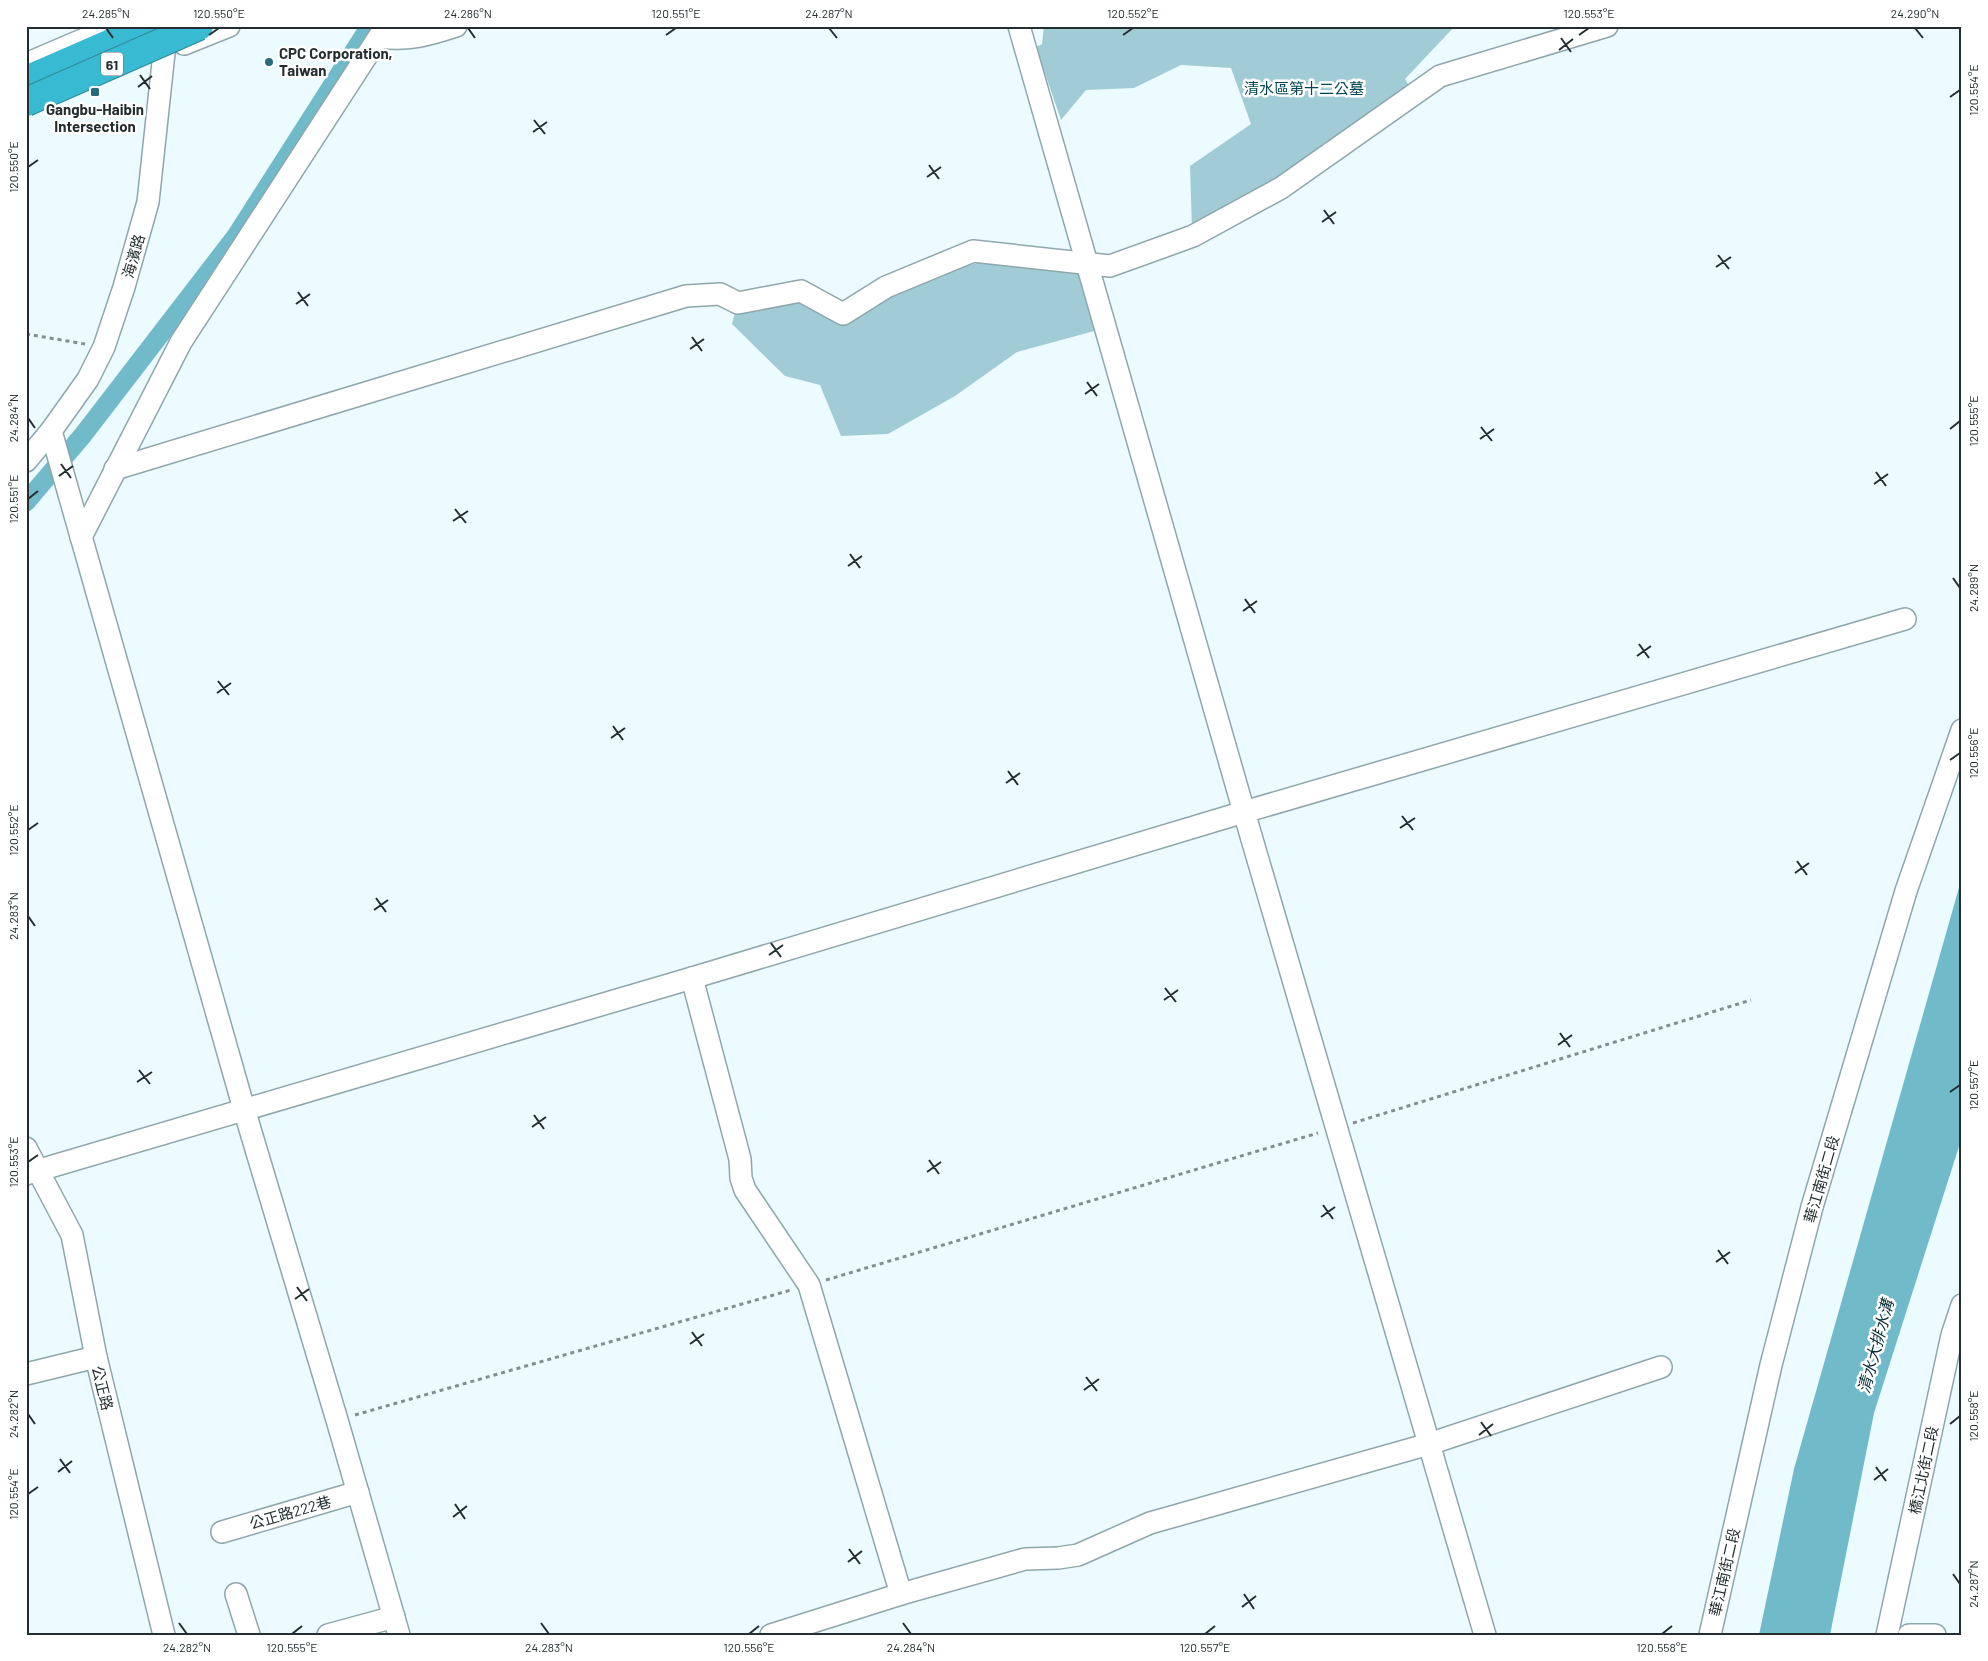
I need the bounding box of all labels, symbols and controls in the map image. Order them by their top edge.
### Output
text: 24.285°N [82,6,130,20]
text: 120.550°E [193,6,245,20]
text: 24.286°N [444,6,492,20]
text: 120.551°E [652,6,700,20]
text: 24.287°N [805,6,853,20]
text: 120.552°E [1107,6,1159,20]
text: 120.553°E [1563,6,1615,20]
text: 24.290°N [1891,6,1939,20]
place label: CPC Corporation, Taiwan [279,44,393,79]
road number: 61 [101,52,123,76]
marker: CPC Corporation, Taiwan [263,56,275,68]
text: 120.554°E [1966,64,1980,116]
park label: 清水區第十二公墓 [1244,79,1364,97]
marker: Gangbu-Haibin Intersection [89,86,101,98]
place label: Gangbu-Haibin Intersection [46,100,144,135]
text: 120.550°E [6,141,20,193]
street label: 海濱路 [118,232,148,280]
text: 24.284°N [6,394,20,442]
text: 120.555°E [1966,395,1980,447]
text: 120.551°E [6,475,20,523]
text: 24.289°N [1966,564,1980,612]
text: 120.556°E [1966,727,1980,779]
text: 120.552°E [6,804,20,856]
text: 24.283°N [6,892,20,940]
text: 120.557°E [1966,1060,1980,1110]
street label: 華江南街二段 [1800,1133,1842,1225]
text: 120.553°E [6,1136,20,1188]
water label: 清水大排水溝 [1853,1295,1897,1395]
street label: 公正路 [89,1364,117,1412]
text: 24.282°N [6,1390,20,1438]
text: 120.558°E [1966,1390,1980,1442]
street label: 橋江北街二段 [1905,1424,1941,1516]
text: 120.554°E [6,1468,20,1520]
street label: 公正路222巷 [247,1492,333,1532]
street label: 華江南街二段 [1705,1526,1743,1618]
text: 24.287°N [1966,1560,1980,1608]
text: 24.282°N [163,1640,211,1654]
text: 120.555°E [266,1640,318,1654]
text: 24.283°N [525,1640,573,1654]
text: 120.556°E [723,1640,775,1654]
text: 24.284°N [887,1640,935,1654]
text: 120.557°E [1180,1640,1230,1654]
text: 120.558°E [1636,1640,1688,1654]

